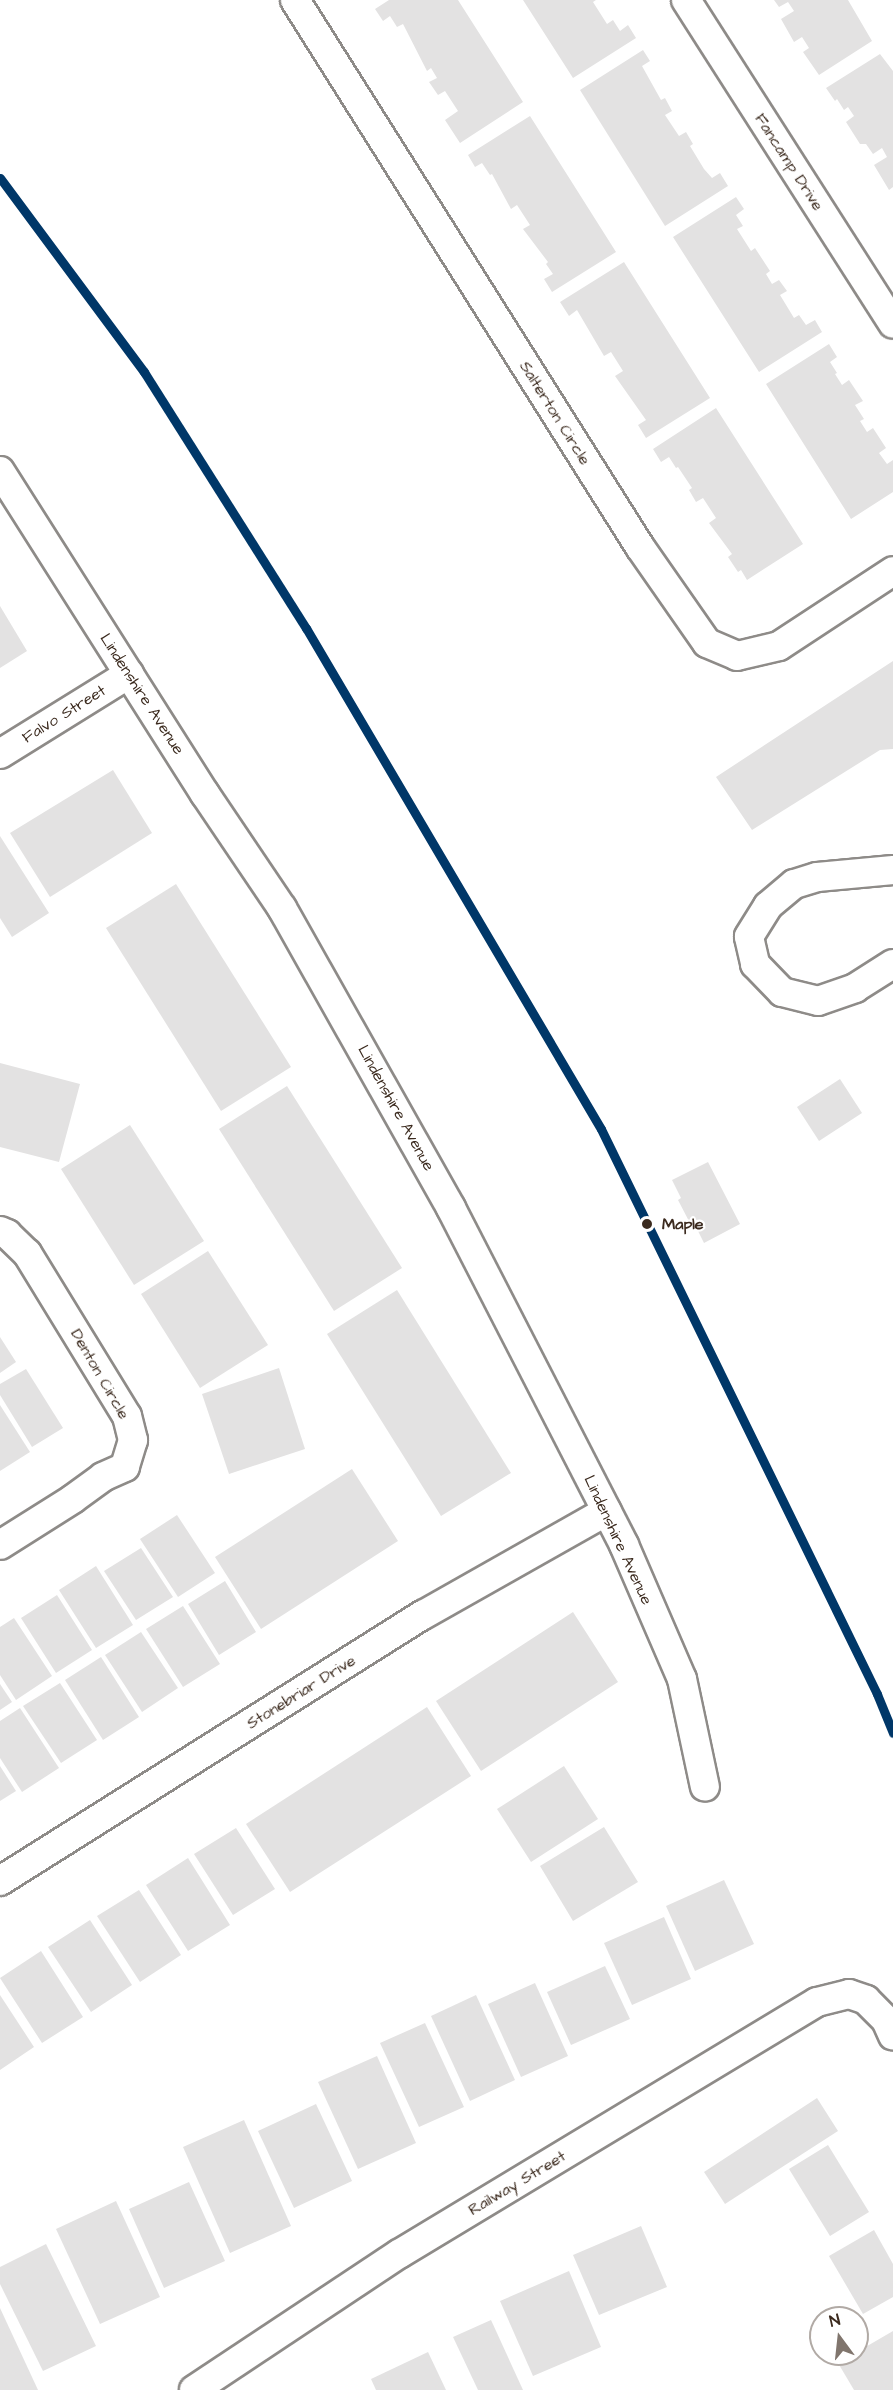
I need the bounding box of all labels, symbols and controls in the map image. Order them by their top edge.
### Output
street label: Fancamp Drive [750,110,828,214]
street label: Salterton Circle [515,358,595,468]
street label: Lindenshire Avenue [96,630,188,758]
street label: Falvo Street [19,681,109,747]
street label: Lindenshire Avenue [354,1042,438,1174]
marker: Maple [637,1214,657,1234]
place label: Maple [662,1214,703,1234]
street label: Denton Circle [66,1326,134,1422]
street label: Lindenshire Avenue [580,1472,656,1608]
street label: Stonebriar Drive [243,1651,359,1733]
street label: Railway Street [465,2146,569,2220]
north arrow [809,2306,869,2366]
text: N [827,2309,843,2332]

